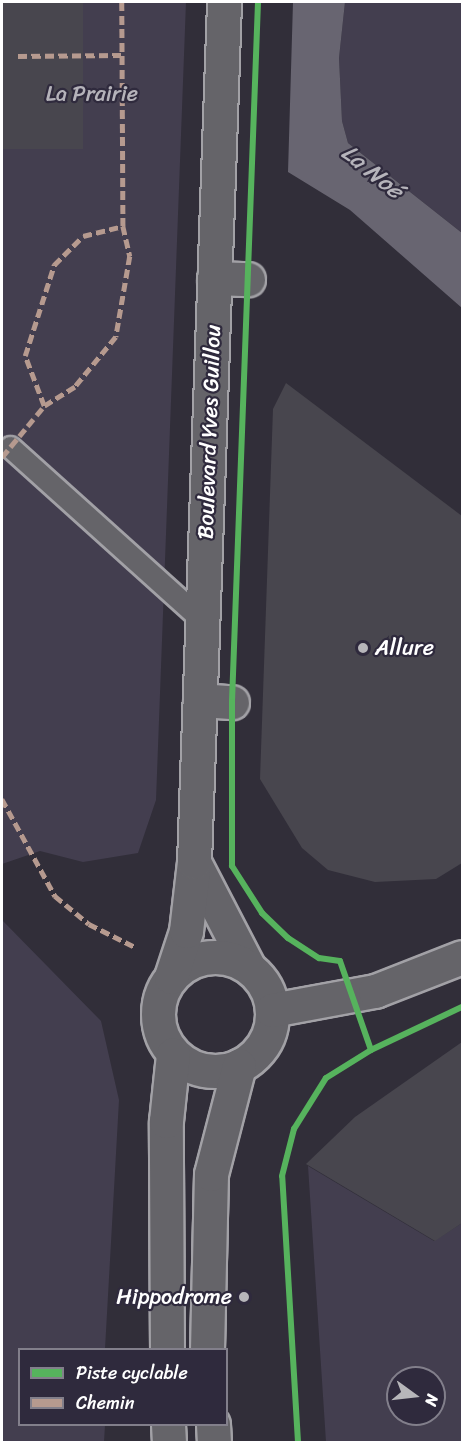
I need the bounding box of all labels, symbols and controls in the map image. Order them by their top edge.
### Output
park label: La Prairie [46,81,138,107]
water label: La Noé [336,139,408,205]
street label: Boulevard Yves Guillou [192,324,226,540]
place label: Allure [375,635,434,661]
marker: Allure [356,641,370,655]
place label: Hippodrome [116,1284,232,1310]
marker: Hippodrome [237,1290,251,1304]
legend [18,1348,228,1426]
text: Piste cyclable [76,1357,188,1389]
north arrow [386,1366,446,1426]
text: Chemin [76,1387,134,1419]
text: N [416,1391,447,1409]

